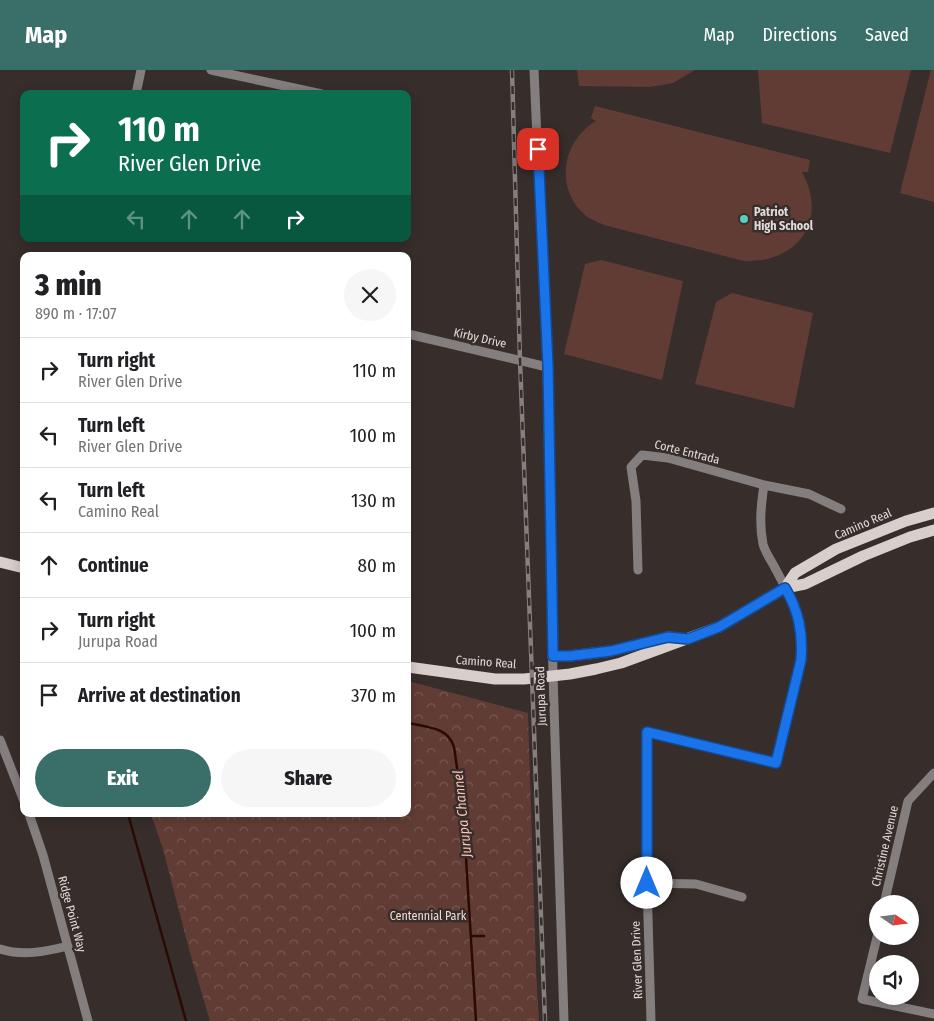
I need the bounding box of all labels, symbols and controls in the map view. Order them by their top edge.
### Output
text: Map [25,21,67,49]
text: Map [703,24,735,46]
text: Directions [763,24,837,46]
text: Saved [865,24,909,46]
text: 110 m [118,108,200,150]
icon: right [35,110,100,175]
pin [517,128,559,170]
icon: arrive [524,135,552,163]
text: River Glen Drive [118,150,261,177]
icon: left [122,205,150,233]
icon: ahead [175,205,203,233]
icon: ahead [228,205,256,233]
icon: right [281,205,309,233]
place label: Patriot High School [754,205,814,233]
marker: Patriot High School [738,213,750,225]
text: 3 min [35,267,102,303]
button: close [344,269,396,321]
text: 890 m · 17:07 [35,304,117,323]
street label: Kirby Drive [452,325,508,351]
text: Turn right [78,349,155,372]
icon: right [35,356,63,384]
text: 110 m [352,359,396,382]
text: River Glen Drive [78,372,182,391]
text: Turn left [78,414,145,437]
icon: left [35,421,63,449]
text: 100 m [350,424,396,447]
text: River Glen Drive [78,437,182,456]
street label: Corte Entrada [653,437,721,467]
text: Turn left [78,479,145,502]
icon: left [35,486,63,514]
text: 130 m [351,489,396,512]
text: Camino Real [78,502,159,521]
street label: Camino Real [832,506,894,542]
icon: ahead [35,551,63,579]
text: Continue [78,554,149,577]
text: 80 m [358,554,396,577]
text: Turn right [78,609,155,632]
icon: right [35,616,63,644]
text: 100 m [350,619,396,642]
text: Jurupa Road [78,632,158,651]
street label: Camino Real [455,653,517,671]
street label: Jurupa Road [533,666,549,726]
icon: arrive [35,681,63,709]
text: Arrive at destination [78,684,241,707]
text: 370 m [351,684,396,707]
button: Exit [35,749,211,807]
button: Share [221,749,396,807]
water label: Jurupa Channel [449,769,476,859]
street label: Christine Avenue [869,804,901,888]
position arrow [620,856,672,908]
street label: Ridge Point Way [55,874,89,954]
north arrow [869,895,919,945]
map controls [869,895,919,1005]
park label: Centennial Park [390,909,467,923]
street label: River Glen Drive [629,921,645,999]
button: sound [869,955,919,1005]

